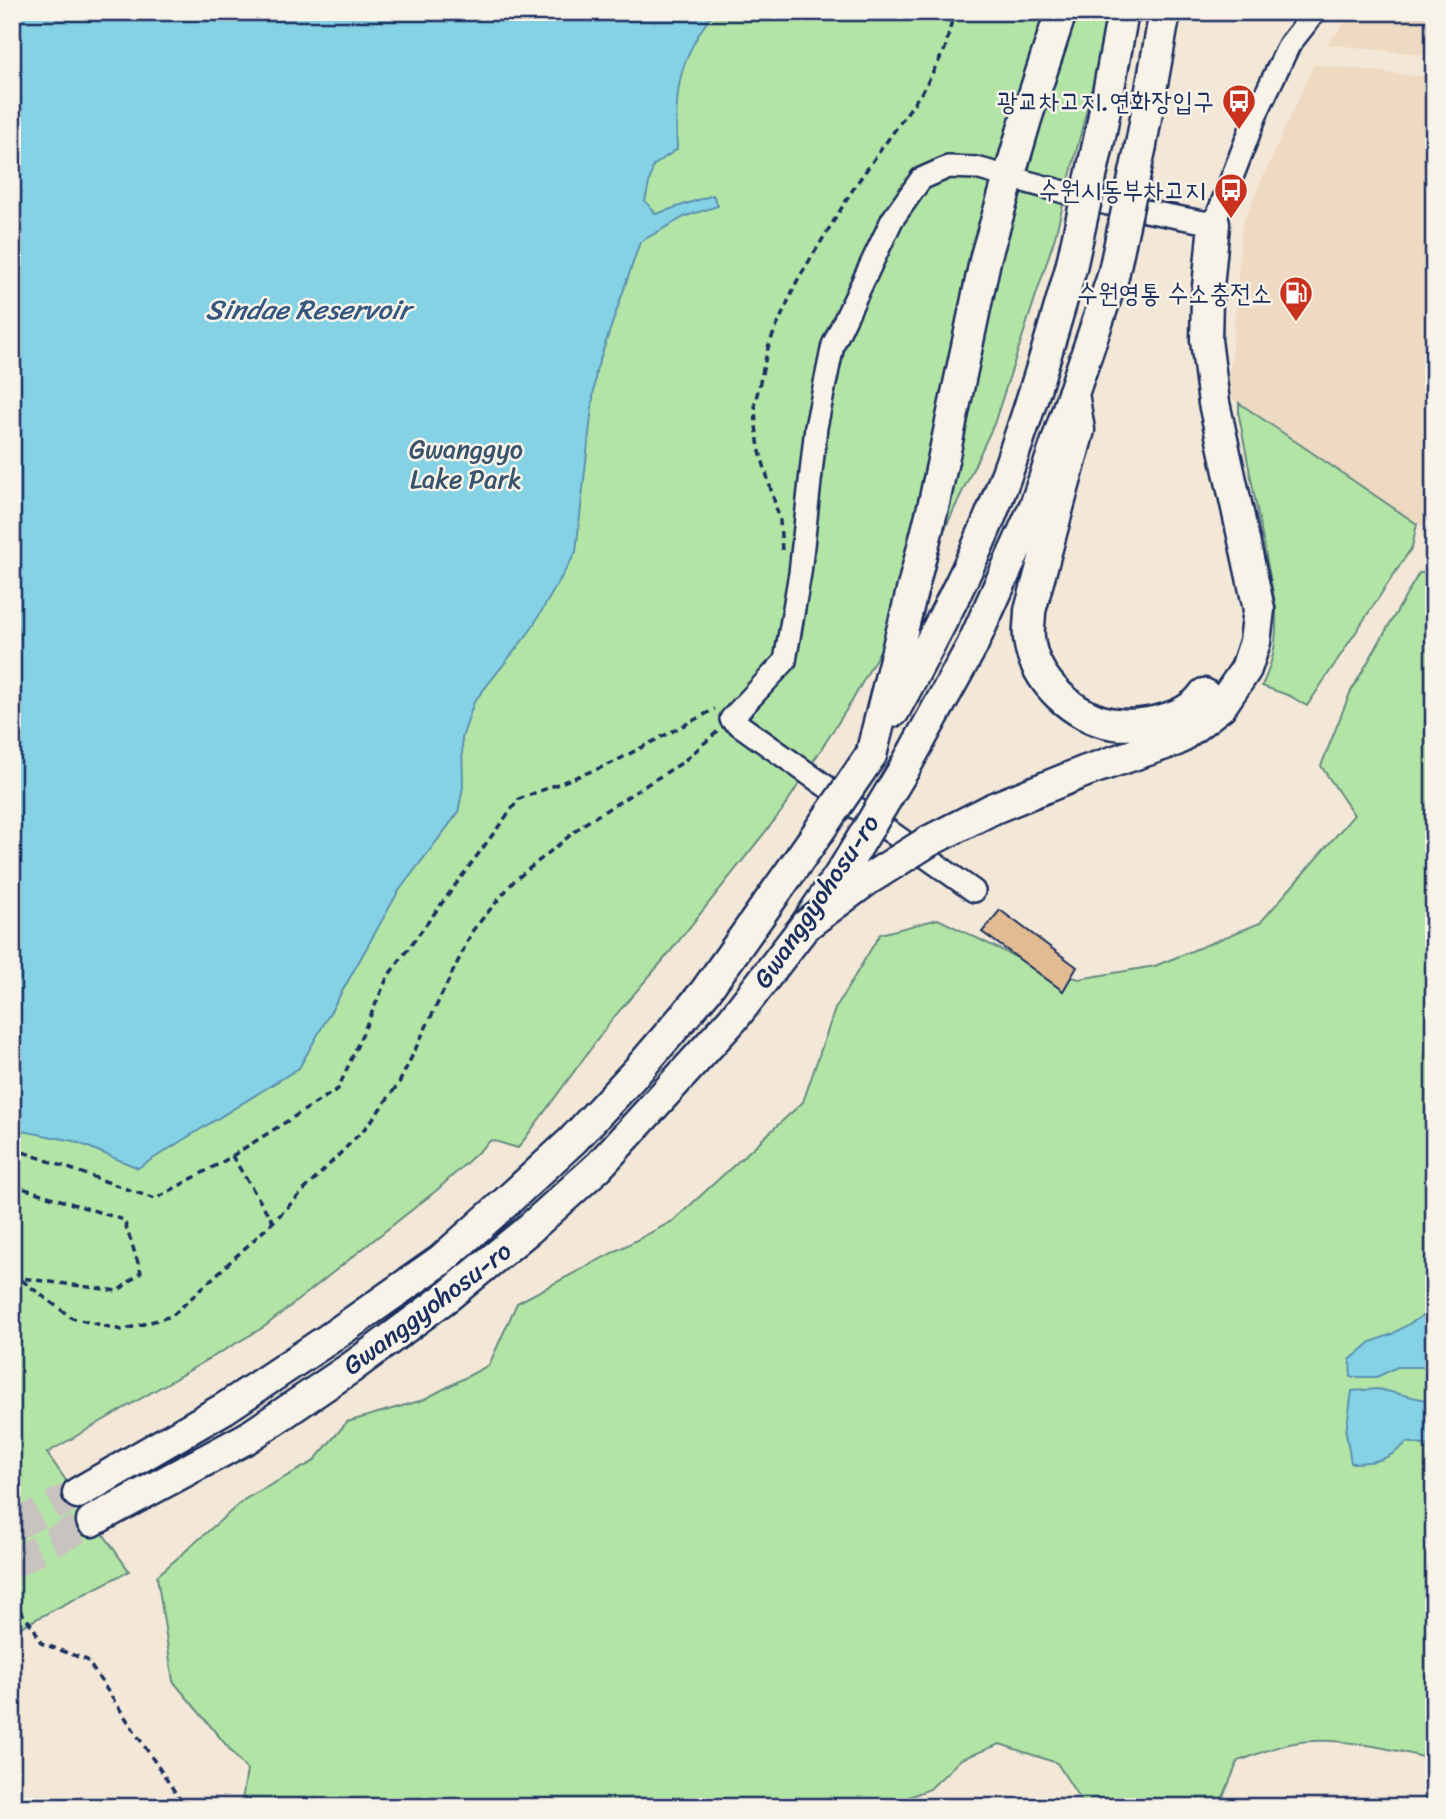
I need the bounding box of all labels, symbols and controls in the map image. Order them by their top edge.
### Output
place label: 광교차고지.연화장입구 [997,78,1214,124]
bus stop icon: 광교차고지.연화장입구 [1220,82,1258,131]
place label: 수원시동부차고지 [1039,167,1206,213]
bus stop icon: 수원시동부차고지 [1212,171,1250,220]
place label: 수원영통 수소충전소 [1077,270,1272,316]
fuel station icon: 수원영통 수소충전소 [1277,274,1315,323]
water label: Sindae Reservoir [206,285,415,334]
park label: Gwanggyo Lake Park [409,426,523,502]
street label: Gwanggyohosu-ro [740,804,892,998]
street label: Gwanggyohosu-ro [332,1229,522,1387]

